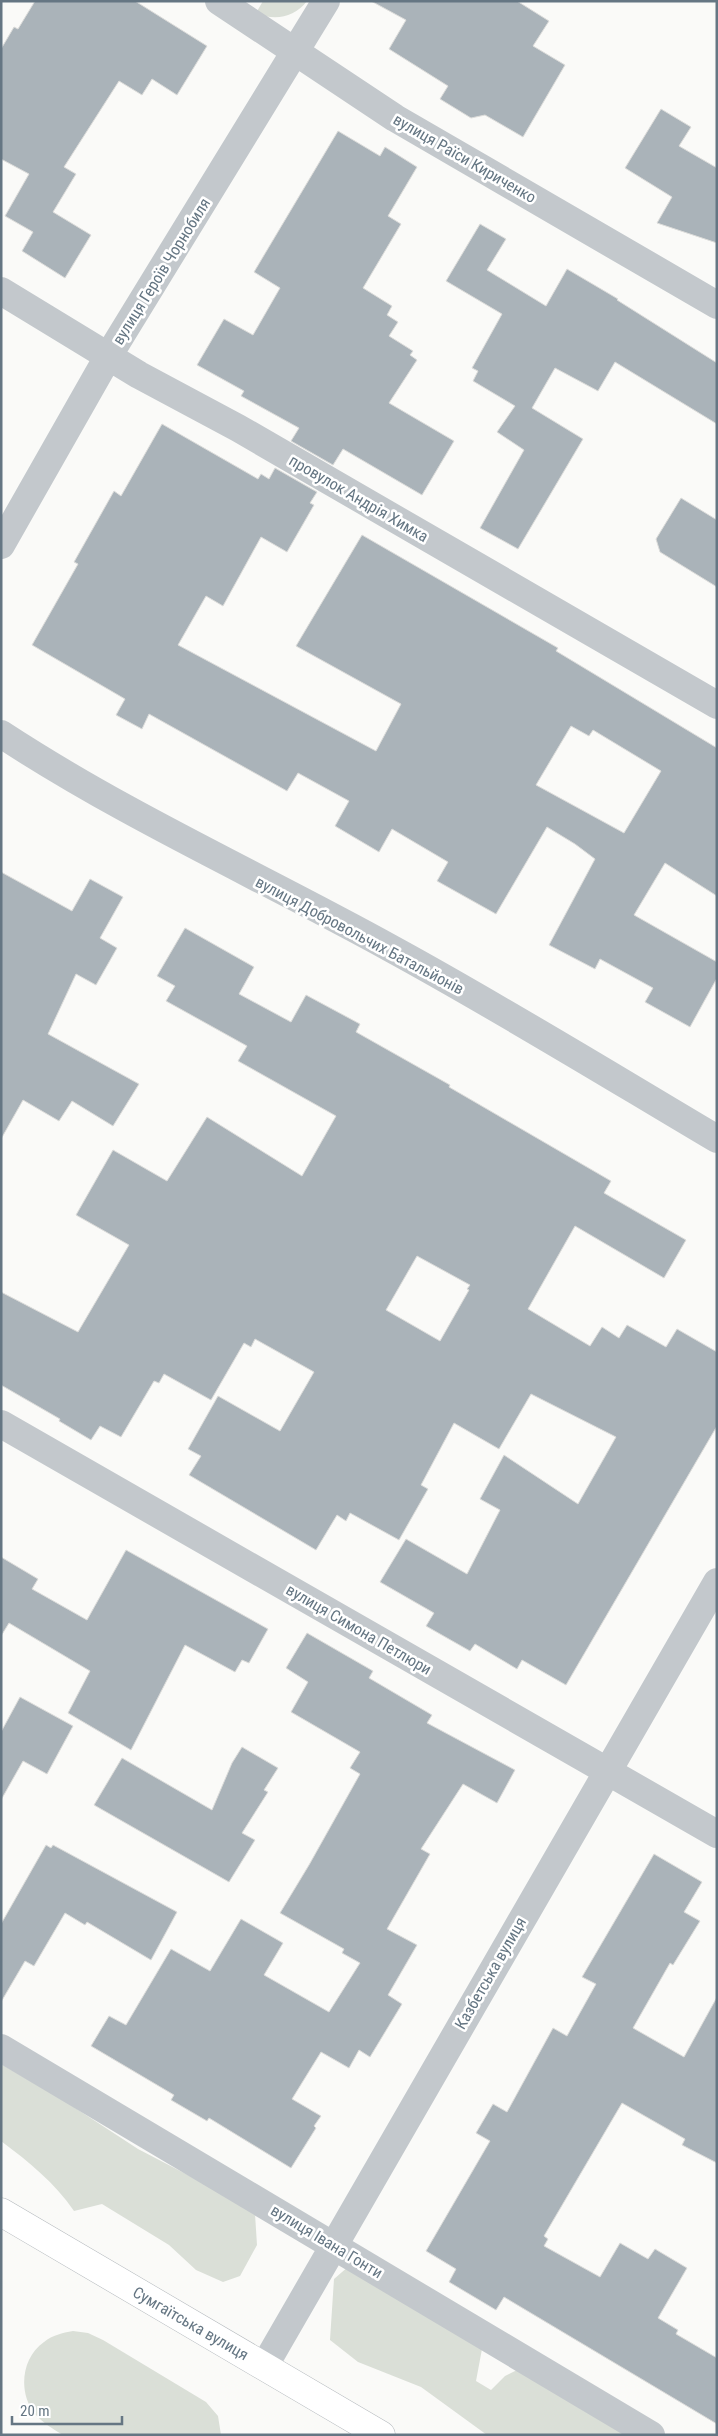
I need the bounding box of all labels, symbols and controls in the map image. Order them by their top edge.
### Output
street label: вулиця Раїси Кириченко [390,110,540,207]
street label: вулиця Героїв Чорнобиля [109,195,214,348]
street label: провулок Андрія Химка [286,451,432,546]
street label: вулиця Добровольчих Батальйонів [252,872,467,999]
street label: вулиця Симона Петлюри [283,1580,435,1679]
street label: Казбетська вулиця [451,1914,530,2033]
street label: вулиця Івана Гонти [267,2201,386,2282]
street label: Сумгаїтська вулиця [129,2283,252,2364]
scale bar [12,2394,122,2426]
text: 20 m [20,2402,50,2420]

